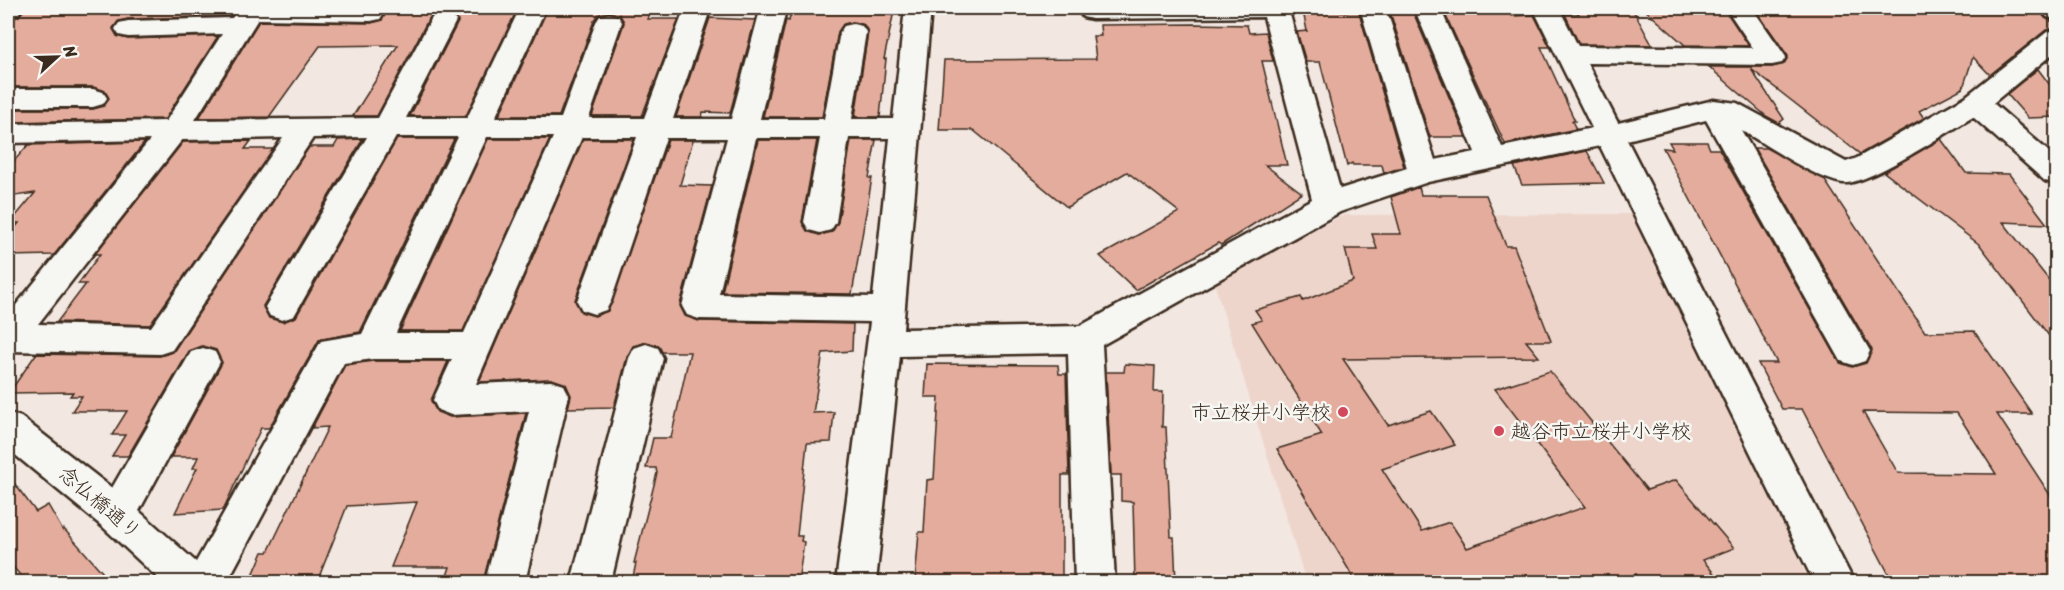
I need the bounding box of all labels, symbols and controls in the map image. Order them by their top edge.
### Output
north arrow [27,27,87,87]
text: N [55,40,86,63]
place label: 市立桜井小学校 [1191,395,1331,430]
marker: 市立桜井小学校 [1336,405,1350,419]
place label: 越谷市立桜井小学校 [1511,414,1691,449]
marker: 越谷市立桜井小学校 [1492,424,1506,438]
street label: 念仏橋通り [50,457,150,549]

